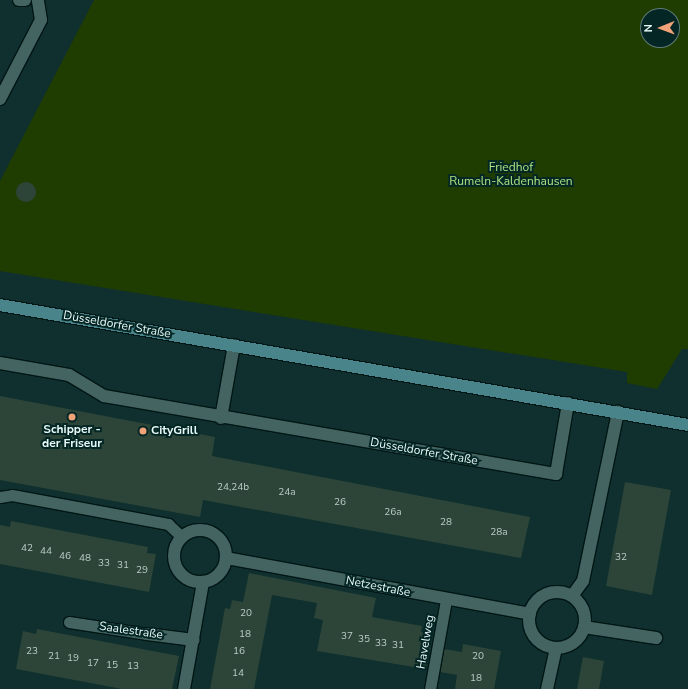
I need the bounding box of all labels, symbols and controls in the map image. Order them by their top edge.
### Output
north arrow [640,8,680,48]
text: N [641,24,656,32]
park label: Friedhof Rumeln-Kaldenhausen [449,161,573,189]
street label: Düsseldorfer Straße [62,308,172,342]
marker: Schipper - der Friseur [67,412,77,422]
place label: Schipper - der Friseur [42,423,102,451]
place label: CityGrill [151,424,197,438]
marker: CityGrill [138,426,148,436]
street label: Düsseldorfer Straße [369,435,479,469]
house number: 24,24b [217,482,249,494]
house number: 24a [278,487,296,499]
house number: 26 [334,497,346,509]
house number: 26a [384,507,402,519]
house number: 28 [440,517,452,529]
house number: 28a [490,527,508,539]
house number: 42 [21,543,33,555]
house number: 44 [40,546,52,558]
house number: 46 [59,551,71,563]
house number: 32 [615,552,627,564]
house number: 48 [79,553,91,565]
house number: 33 [98,558,110,570]
house number: 31 [117,560,129,572]
house number: 29 [136,565,148,577]
street label: Netzestraße [344,574,412,600]
house number: 20 [240,608,252,620]
street label: Havelweg [414,614,438,670]
street label: Saalestraße [98,619,164,643]
house number: 18 [239,629,251,641]
house number: 37 [341,631,353,643]
house number: 35 [358,634,370,646]
house number: 33 [375,638,387,650]
house number: 31 [392,640,404,652]
house number: 23 [26,646,38,658]
house number: 16 [233,646,245,658]
house number: 21 [48,651,60,663]
house number: 20 [472,651,484,663]
house number: 19 [67,653,79,665]
house number: 17 [87,658,99,670]
house number: 15 [106,660,118,672]
house number: 13 [127,661,139,673]
house number: 14 [232,668,244,680]
house number: 18 [470,673,482,685]

